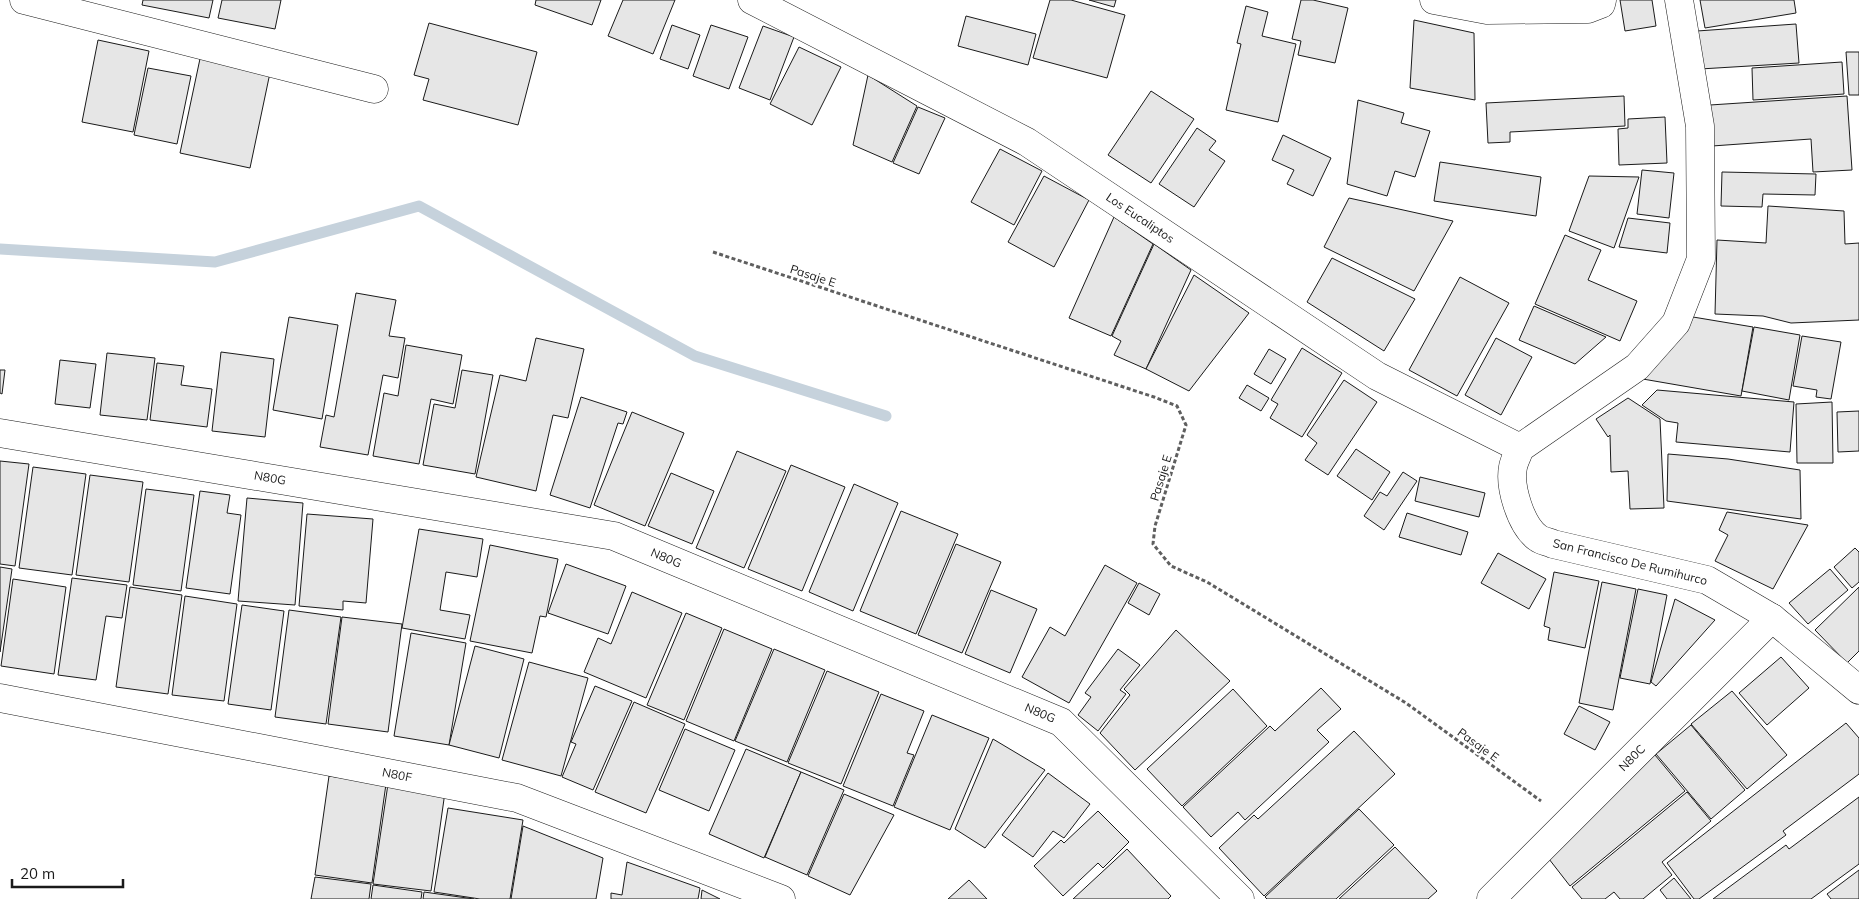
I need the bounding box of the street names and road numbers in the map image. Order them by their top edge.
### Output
street label: Los Eucaliptos [1103,189,1177,246]
street label: Pasaje E [788,261,838,290]
street label: Pasaje E [1146,453,1175,503]
street label: N80G [253,467,287,488]
street label: San Francisco De Rumihurco [1551,535,1709,588]
street label: N80G [648,544,684,571]
street label: N80G [1022,699,1058,726]
street label: Pasaje E [1455,725,1502,765]
street label: N80C [1615,741,1648,774]
street label: N80F [381,764,414,785]

